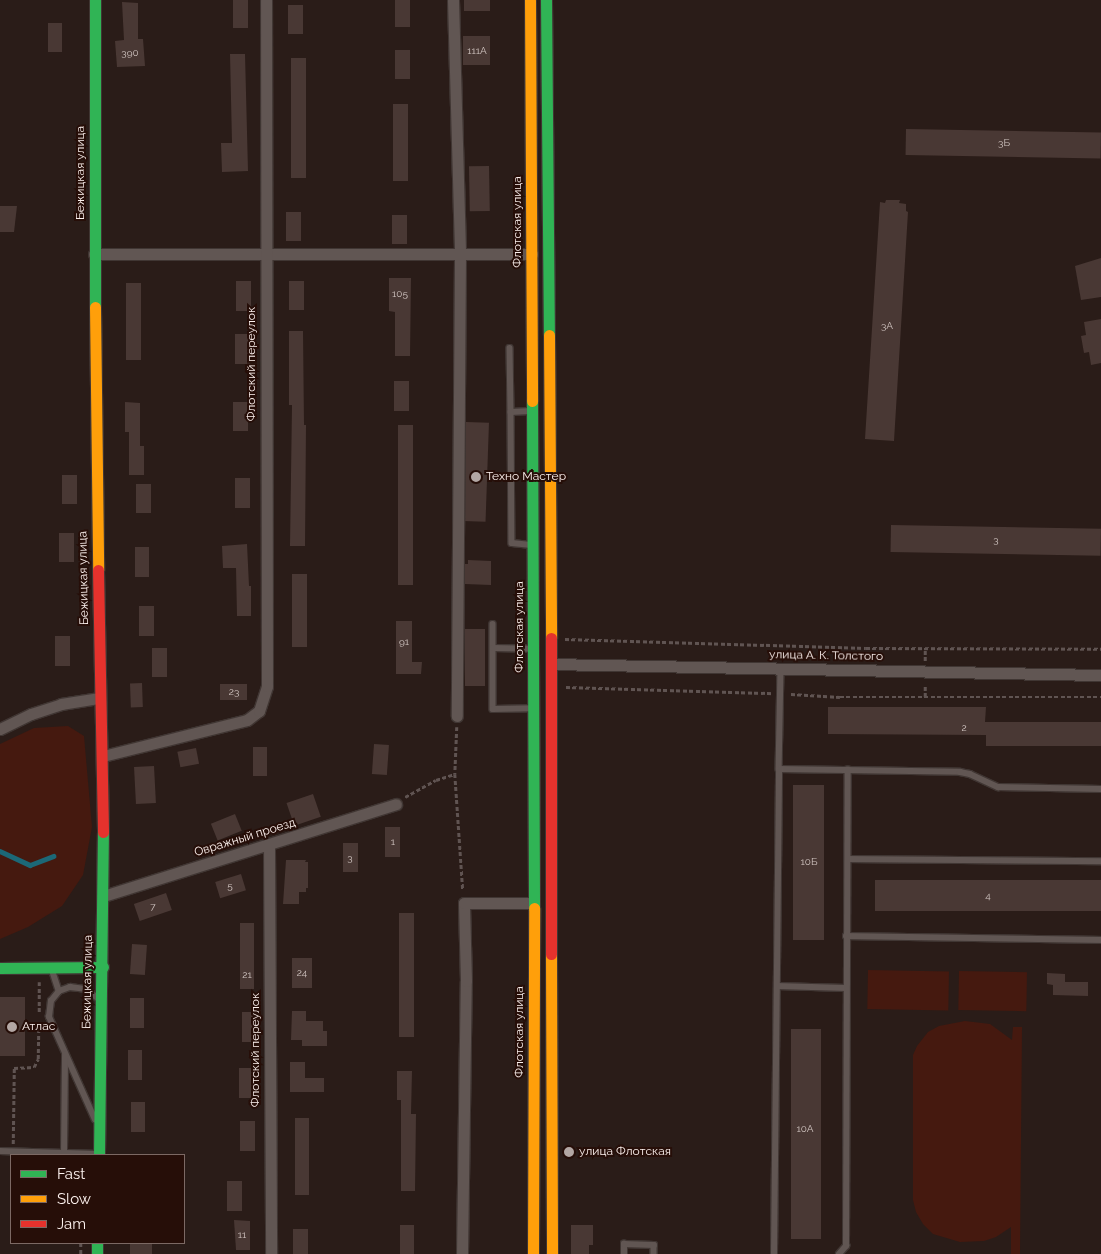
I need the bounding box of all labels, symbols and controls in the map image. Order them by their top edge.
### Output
house number: 111А [467,45,487,57]
house number: 390 [121,47,139,59]
street label: Бежицкая улица [74,126,88,220]
house number: 3Б [998,137,1010,149]
street label: Флотская улица [511,176,525,268]
house number: 105 [392,288,408,300]
street label: Флотский переулок [245,307,259,421]
house number: 3А [881,320,893,332]
place label: Техно Мастер [486,470,566,484]
marker: Техно Мастер [470,471,482,483]
street label: Бежицкая улица [76,531,92,625]
house number: 3 [993,534,999,546]
street label: Флотская улица [513,581,527,673]
house number: 91 [399,636,409,648]
street label: улица А. К. Толстого [768,648,884,664]
house number: 23 [229,686,239,698]
house number: 2 [961,722,967,734]
street label: Овражный проезд [193,816,297,860]
house number: 1 [391,836,395,848]
house number: 3 [347,852,353,864]
house number: 10Б [801,856,817,868]
house number: 5 [227,880,233,892]
house number: 4 [985,890,991,902]
house number: 7 [150,901,156,913]
street label: Бежицкая улица [80,935,96,1029]
house number: 24 [297,967,307,979]
house number: 21 [242,969,252,981]
street label: Флотская улица [513,986,527,1078]
street label: Флотский переулок [249,993,263,1107]
place label: Атлас [22,1020,55,1034]
marker: Атлас [6,1021,18,1033]
house number: 10А [797,1123,813,1135]
place label: улица Флотская [579,1145,671,1159]
marker: улица Флотская [563,1146,575,1158]
legend [10,1154,185,1244]
text: Fast [57,1165,85,1183]
text: Slow [57,1190,91,1208]
text: Jam [57,1215,86,1233]
house number: 11 [238,1229,246,1241]

